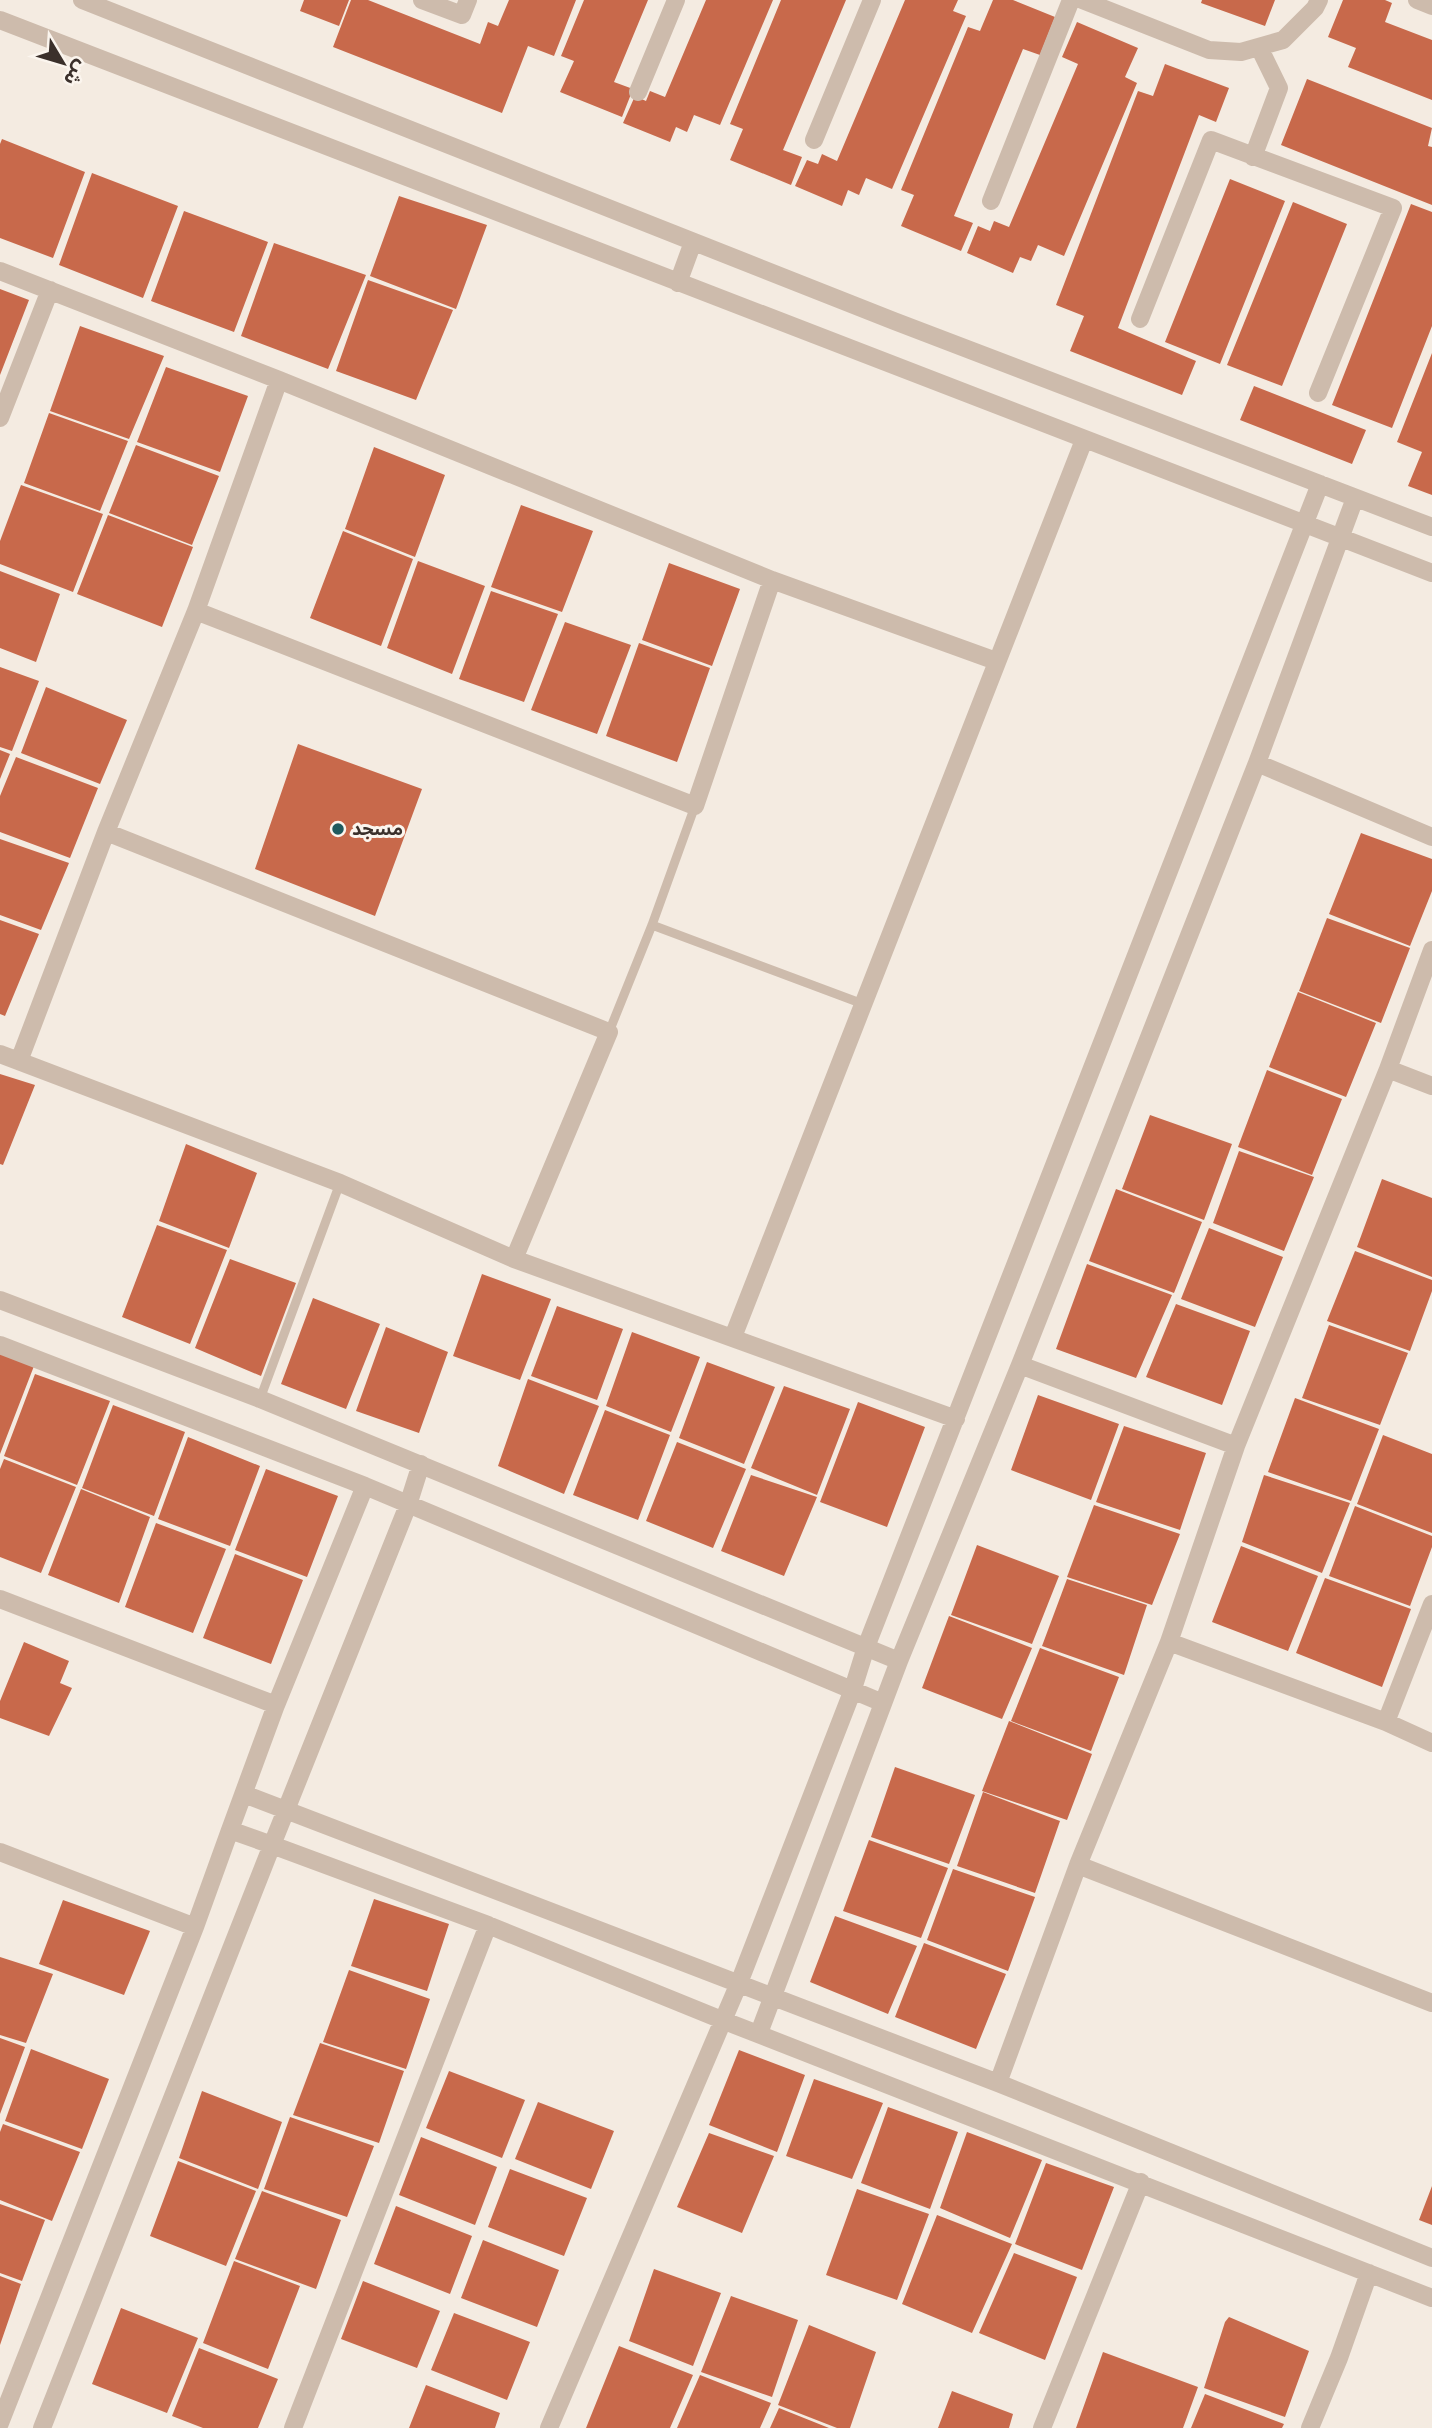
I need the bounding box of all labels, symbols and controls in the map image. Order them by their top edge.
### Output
north arrow [28,28,98,98]
text: ش [60,56,94,91]
place label: مسجد [352,817,403,839]
marker: مسجد [330,821,346,837]

